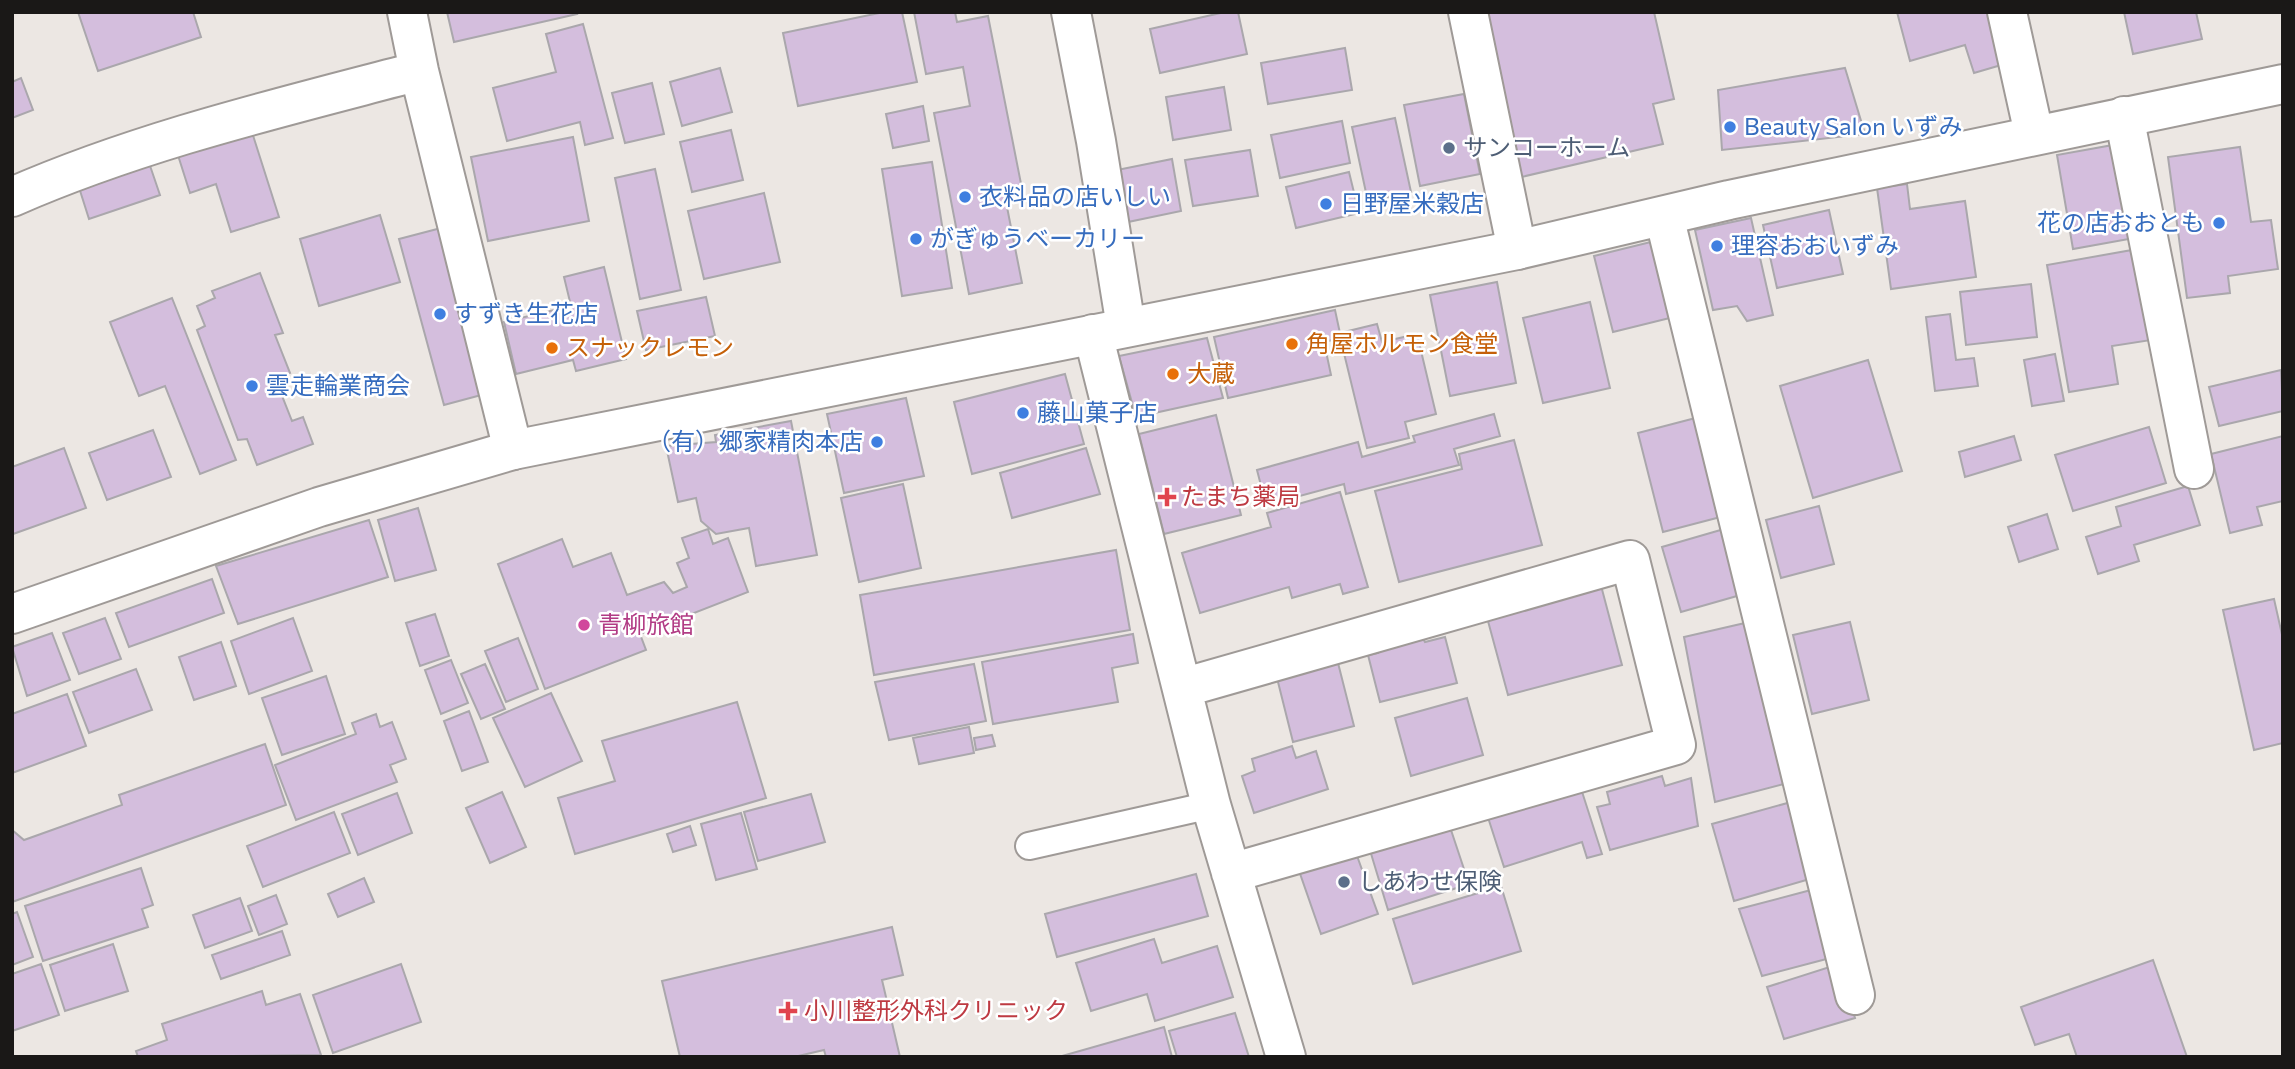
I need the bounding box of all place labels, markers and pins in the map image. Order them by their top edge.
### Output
place label: Beauty Salon いずみ [1744,111,1962,140]
marker: Beauty Salon いずみ [1722,119,1738,135]
place label: サンコーホーム [1463,132,1630,161]
marker: サンコーホーム [1441,140,1457,156]
place label: 衣料品の店いしい [979,181,1171,210]
place label: 日野屋米穀店 [1340,188,1484,217]
marker: 衣料品の店いしい [957,189,973,205]
marker: 日野屋米穀店 [1318,196,1334,212]
place label: 花の店おおとも [2037,207,2205,236]
marker: 花の店おおとも [2211,215,2227,231]
place label: がぎゅうベーカリー [930,223,1145,252]
place label: 理容おおいずみ [1731,230,1899,259]
marker: がぎゅうベーカリー [908,231,924,247]
marker: 理容おおいずみ [1709,238,1725,254]
place label: すずき生花店 [454,298,598,327]
marker: すずき生花店 [432,306,448,322]
place label: 角屋ホルモン食堂 [1306,328,1498,357]
place label: スナックレモン [566,332,734,361]
marker: 角屋ホルモン食堂 [1284,336,1300,352]
marker: スナックレモン [544,340,560,356]
place label: 大蔵 [1187,358,1235,387]
marker: 大蔵 [1165,366,1181,382]
place label: 雲走輪業商会 [266,370,410,399]
marker: 雲走輪業商会 [244,378,260,394]
place label: 藤山菓子店 [1037,397,1157,426]
marker: 藤山菓子店 [1015,405,1031,421]
place label: （有）郷家精肉本店 [647,426,863,455]
marker: （有）郷家精肉本店 [869,434,885,450]
place label: たまち薬局 [1181,481,1300,510]
marker: たまち薬局 [1159,489,1175,505]
place label: 青柳旅館 [598,609,694,638]
marker: 青柳旅館 [576,617,592,633]
place label: しあわせ保険 [1358,866,1502,895]
marker: しあわせ保険 [1336,874,1352,890]
place label: 小川整形外科クリニック [804,995,1068,1024]
marker: 小川整形外科クリニック [778,1001,798,1021]

